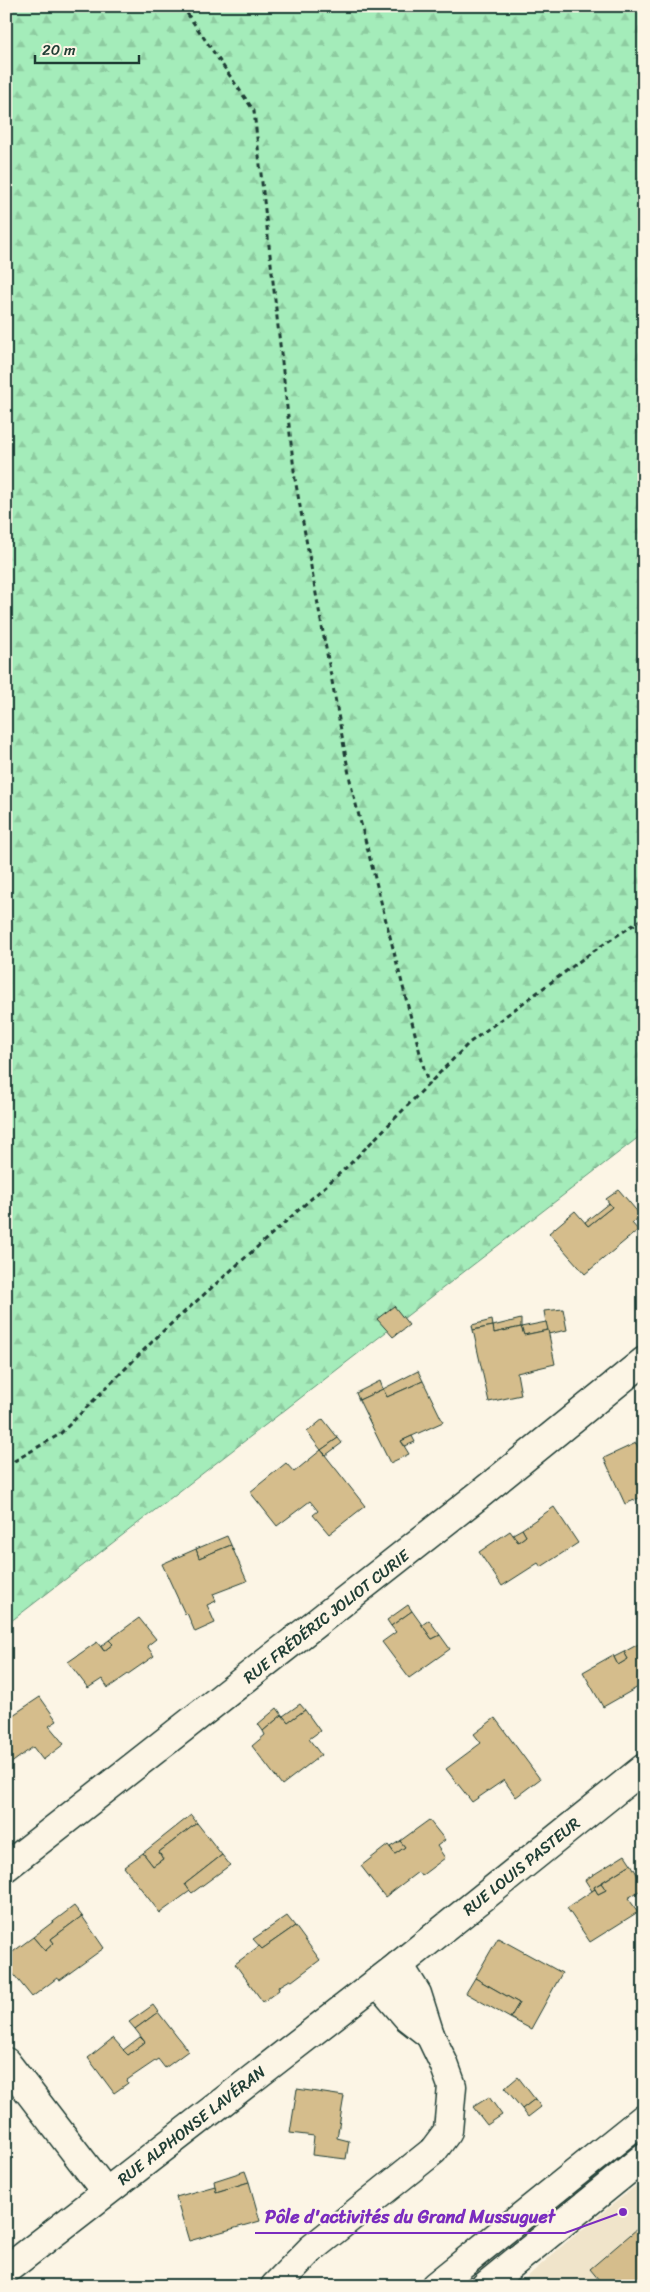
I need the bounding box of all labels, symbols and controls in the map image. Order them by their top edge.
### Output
scale bar [35,32,139,64]
text: 20 m [42,37,76,63]
street label: RUE FRÉDÉRIC JOLIOT CURIE [236,1541,417,1691]
street label: RUE LOUIS PASTEUR [456,1809,587,1923]
street label: RUE ALPHONSE LAVÉRAN [111,2058,272,2193]
callout: Pôle d'activités du Grand Mussuguet [255,2200,565,2233]
text: Pôle d'activités du Grand Mussuguet [265,2201,557,2233]

